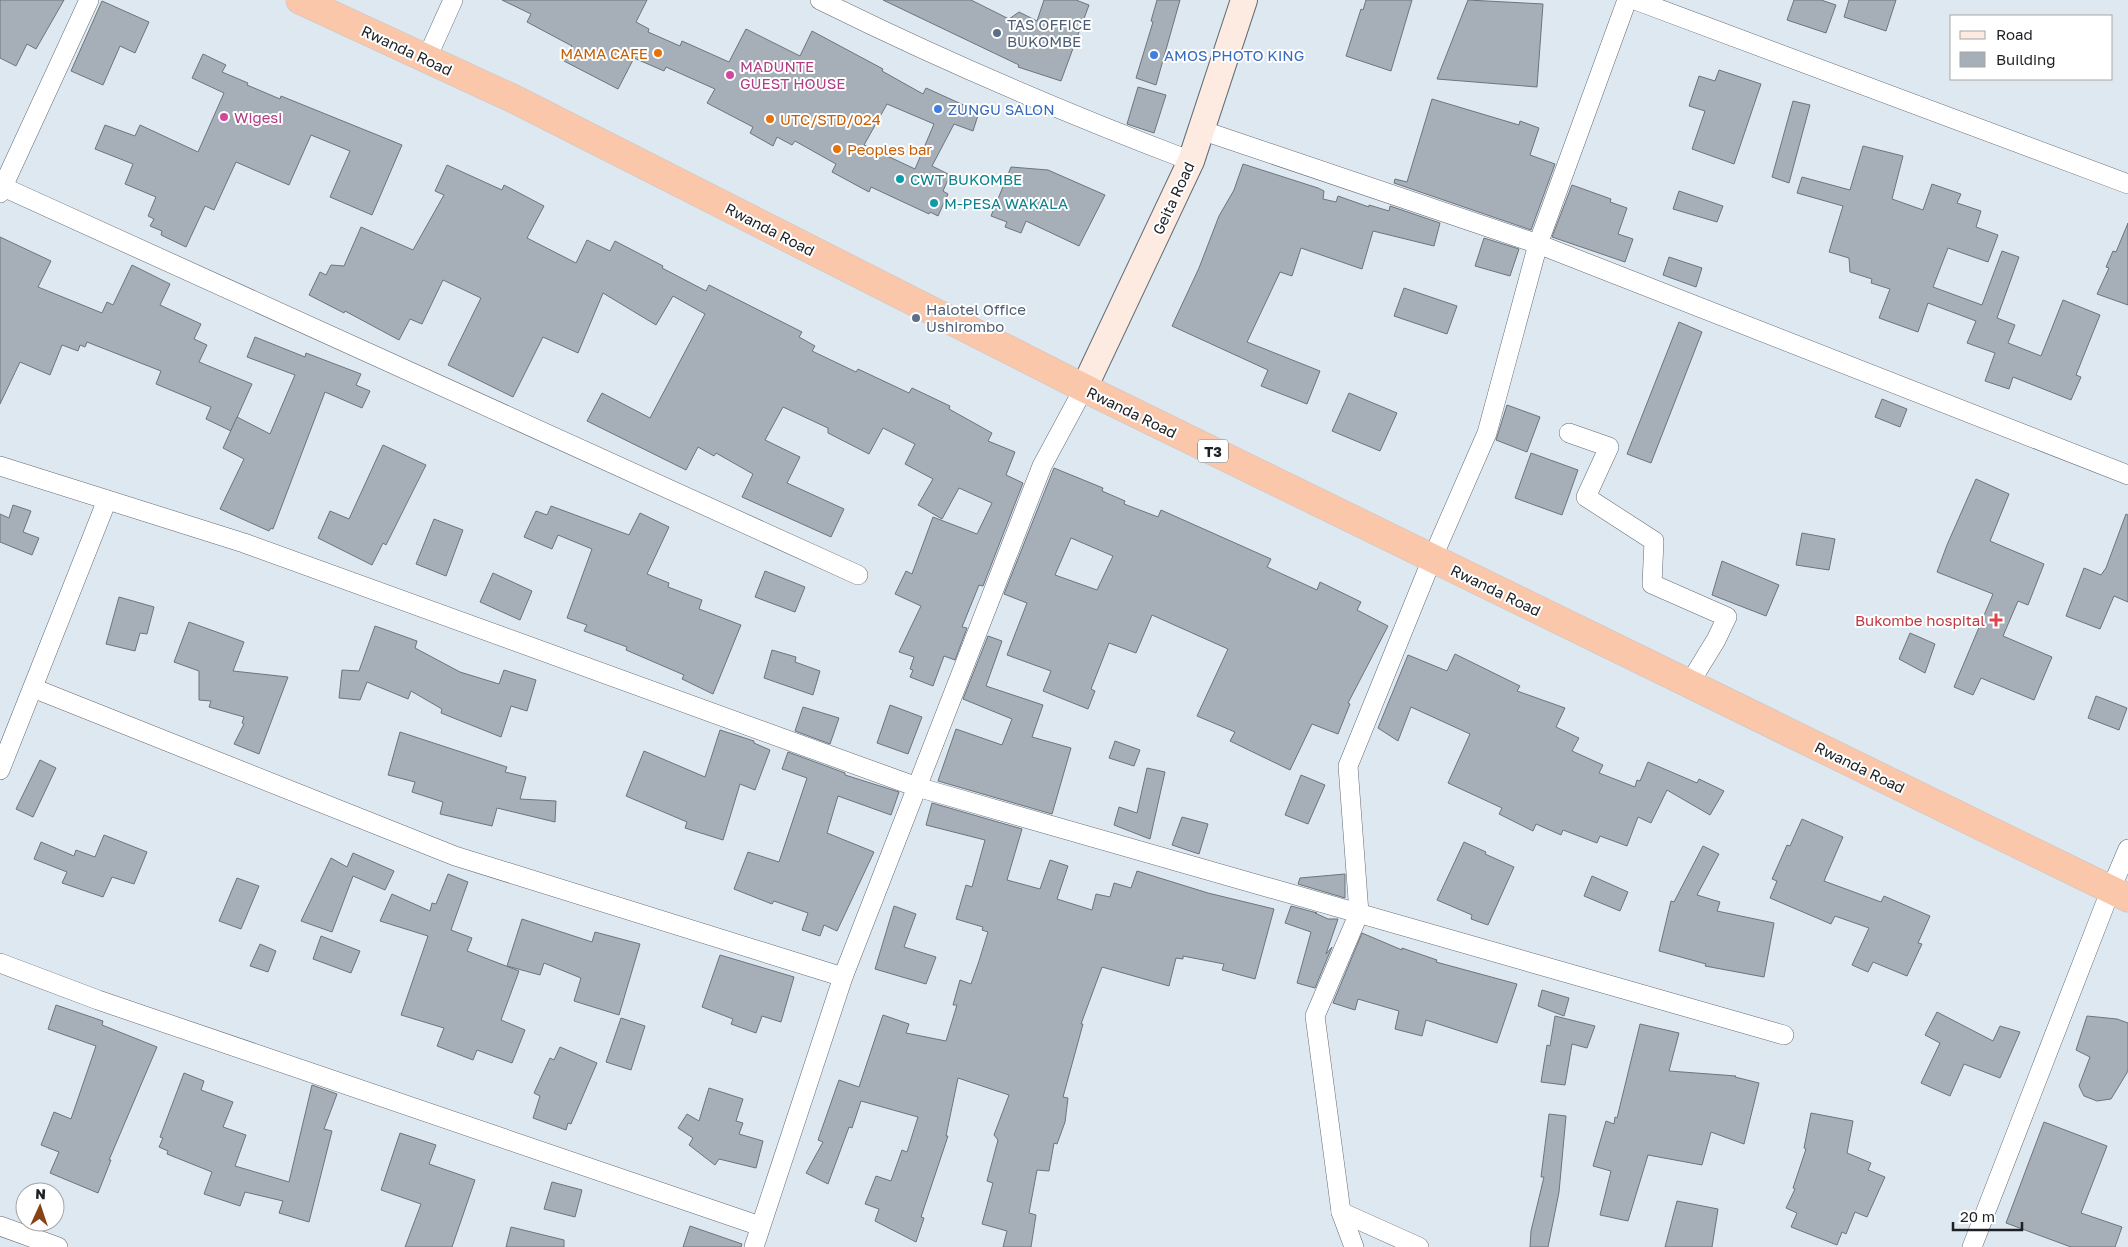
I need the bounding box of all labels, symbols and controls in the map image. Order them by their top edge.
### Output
place label: TAS OFFICE BUKOMBE [1007,15,1091,50]
legend [1950,15,2113,80]
street label: Rwanda Road [359,21,455,79]
text: Road [1996,25,2033,43]
marker: TAS OFFICE BUKOMBE [991,27,1003,39]
place label: MAMA CAFE [560,44,648,62]
place label: AMOS PHOTO KING [1164,46,1304,64]
marker: MAMA CAFE [652,47,664,59]
marker: AMOS PHOTO KING [1148,49,1160,61]
text: Building [1996,50,2056,68]
place label: MADUNTE GUEST HOUSE [740,57,845,92]
marker: MADUNTE GUEST HOUSE [724,69,736,81]
place label: ZUNGU SALON [948,100,1055,118]
marker: ZUNGU SALON [932,103,944,115]
place label: Wigesi [234,108,282,126]
place label: UTC/STD/024 [780,110,881,128]
marker: Wigesi [218,111,230,123]
marker: UTC/STD/024 [764,113,776,125]
place label: Peoples bar [847,140,932,158]
marker: Peoples bar [831,143,843,155]
street label: Geita Road [1148,159,1198,237]
place label: CWT BUKOMBE [910,170,1022,188]
marker: CWT BUKOMBE [894,173,906,185]
place label: M-PESA WAKALA [944,194,1068,212]
marker: M-PESA WAKALA [928,197,940,209]
street label: Rwanda Road [722,199,818,259]
place label: Halotel Office Ushirombo [926,300,1026,335]
marker: Halotel Office Ushirombo [910,312,922,324]
street label: Rwanda Road [1084,382,1180,442]
road number: T3 [1198,440,1228,462]
street label: Rwanda Road [1448,560,1544,620]
place label: Bukombe hospital [1855,611,1985,629]
marker: Bukombe hospital [1989,613,2003,627]
street label: Rwanda Road [1812,737,1908,797]
north arrow [15,1182,65,1232]
text: N [35,1185,46,1202]
scale bar [1953,1200,2022,1232]
text: 20 m [1960,1207,1995,1225]

